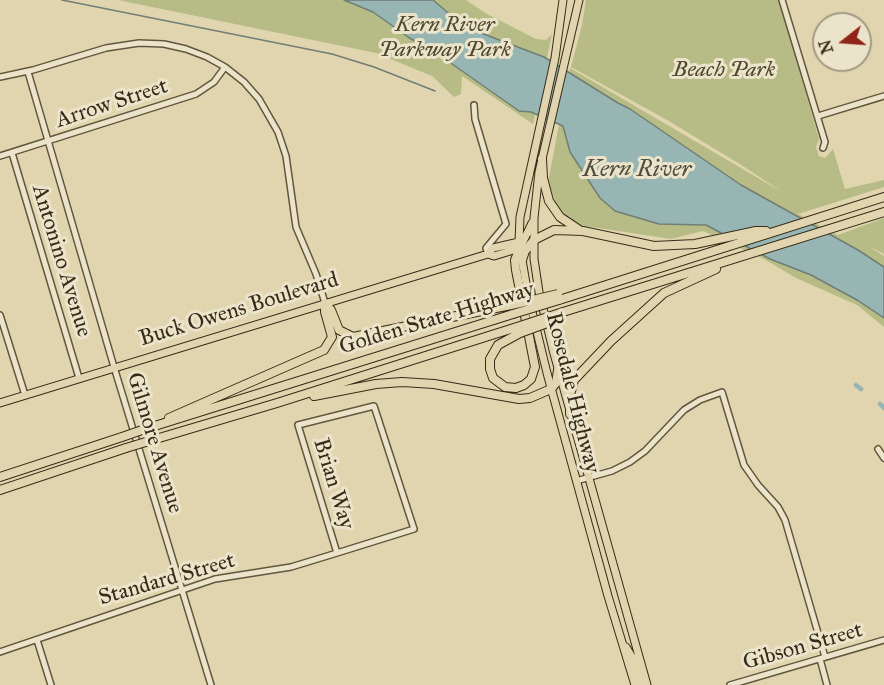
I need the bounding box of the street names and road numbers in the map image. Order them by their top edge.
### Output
street label: Arrow Street [53,73,171,135]
street label: Antonino Avenue [25,182,97,340]
street label: Buck Owens Boulevard [136,267,342,353]
street label: Golden State Highway [336,277,538,361]
street label: Rosedale Highway [539,310,605,476]
street label: Gilmore Avenue [120,369,188,517]
street label: Brian Way [307,435,359,533]
street label: Standard Street [96,548,238,612]
street label: Gibson Street [740,617,866,677]

